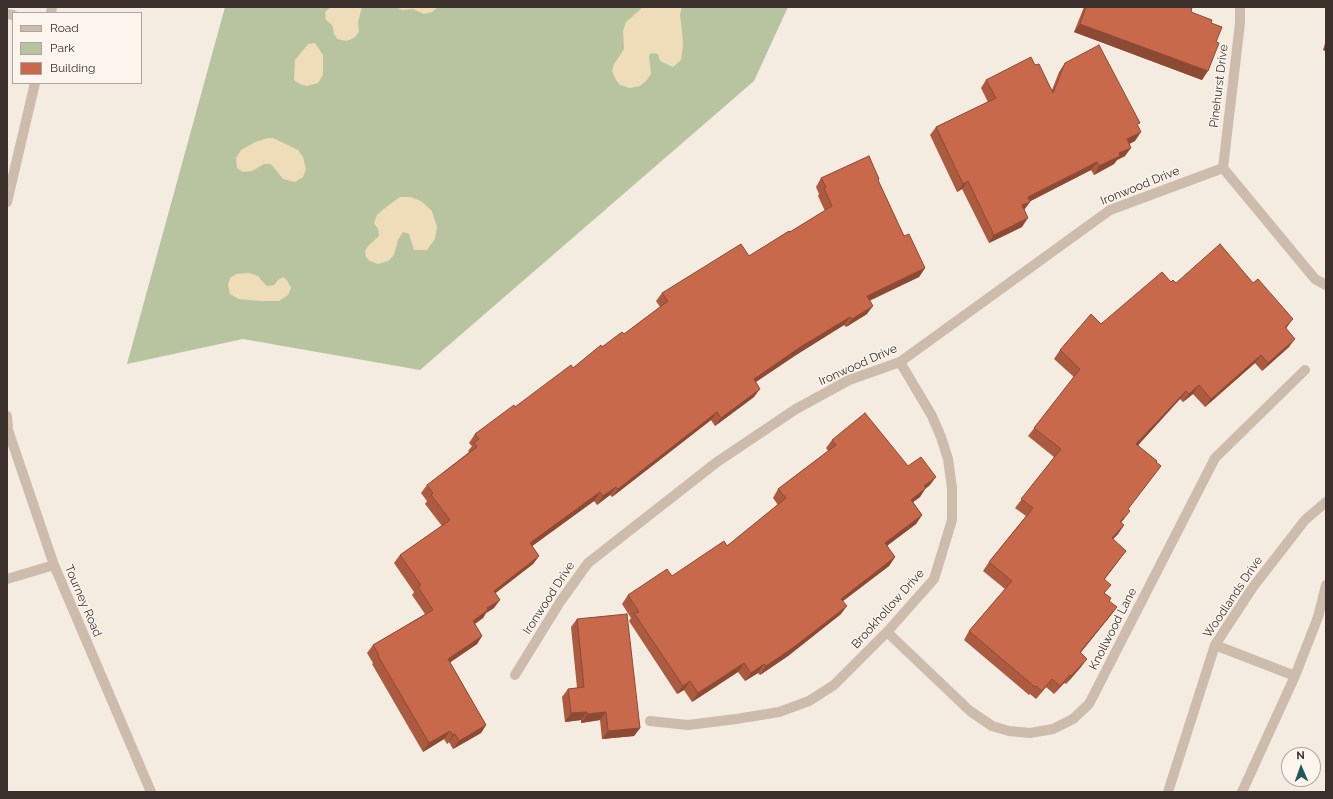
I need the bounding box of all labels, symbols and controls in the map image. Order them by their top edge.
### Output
legend [12,12,142,84]
text: Road [50,21,79,35]
text: Park [50,41,75,55]
street label: Pinehurst Drive [1207,43,1231,129]
text: Building [50,61,96,75]
street label: Ironwood Drive [1098,164,1182,208]
street label: Ironwood Drive [817,341,899,389]
street label: Woodlands Drive [1200,553,1266,641]
street label: Ironwood Drive [520,559,578,637]
street label: Tourney Road [61,563,105,639]
street label: Brookhollow Drive [849,566,927,652]
street label: Knollwood Lane [1086,586,1140,672]
north arrow [1281,747,1321,787]
text: N [1296,749,1305,762]

